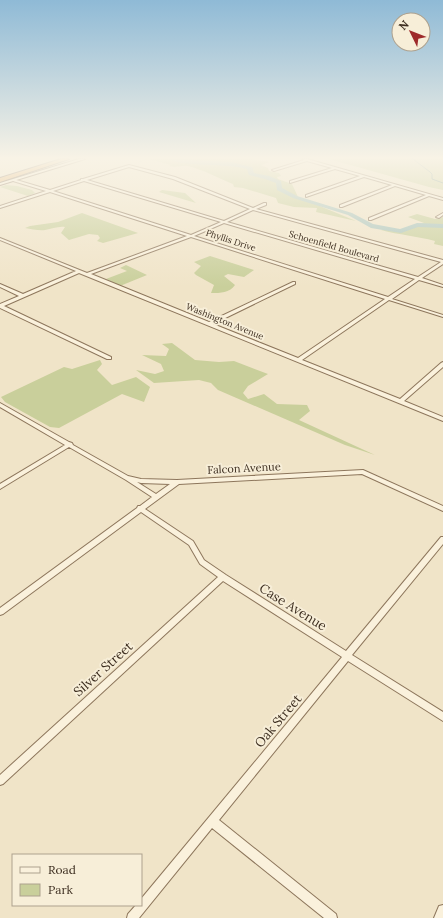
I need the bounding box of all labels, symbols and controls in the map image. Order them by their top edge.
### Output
north arrow [391,12,431,52]
text: N [396,17,412,33]
street label: Phyllis Drive [205,227,257,253]
street label: Schoenfield Boulevard [288,228,381,264]
street label: Washington Avenue [185,300,266,342]
street label: Falcon Avenue [207,459,281,477]
street label: Case Avenue [256,580,330,634]
street label: Silver Street [70,638,136,700]
street label: Oak Street [251,691,305,751]
legend [12,854,142,906]
text: Road [48,862,76,877]
text: Park [48,882,74,897]

